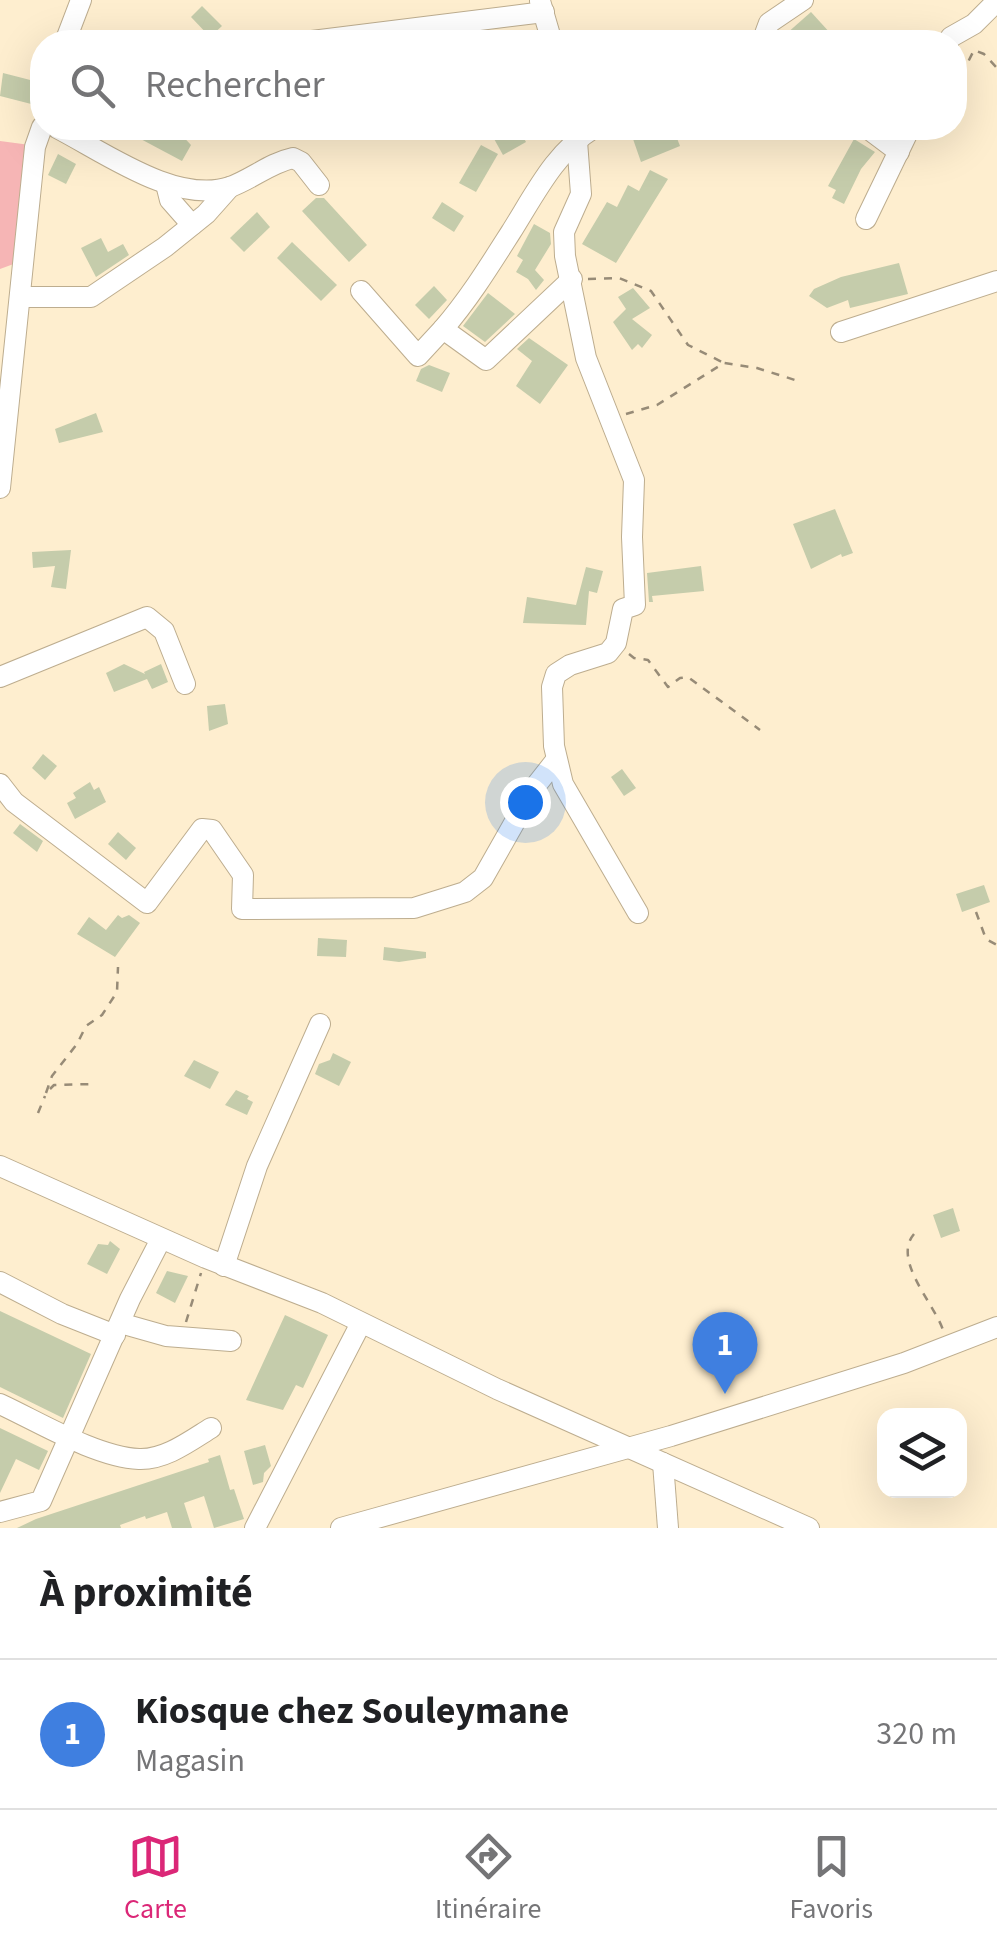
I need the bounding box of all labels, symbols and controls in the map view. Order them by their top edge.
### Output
search box [30,30,967,140]
icon: search [65,58,120,113]
text: Rechercher [145,58,325,112]
your location [500,777,551,828]
pin: 1 [692,1312,758,1394]
map controls [877,1408,967,1498]
button: layers [877,1408,967,1498]
text: À proximité [40,1563,253,1623]
text: Kiosque chez Souleymane [135,1684,569,1738]
text: 1 [64,1711,81,1757]
text: 320 m [876,1711,957,1757]
text: Magasin [135,1738,245,1784]
tab: Carte [124,1829,187,1929]
tab: Itinéraire [435,1829,541,1929]
tab: Favoris [789,1829,873,1929]

